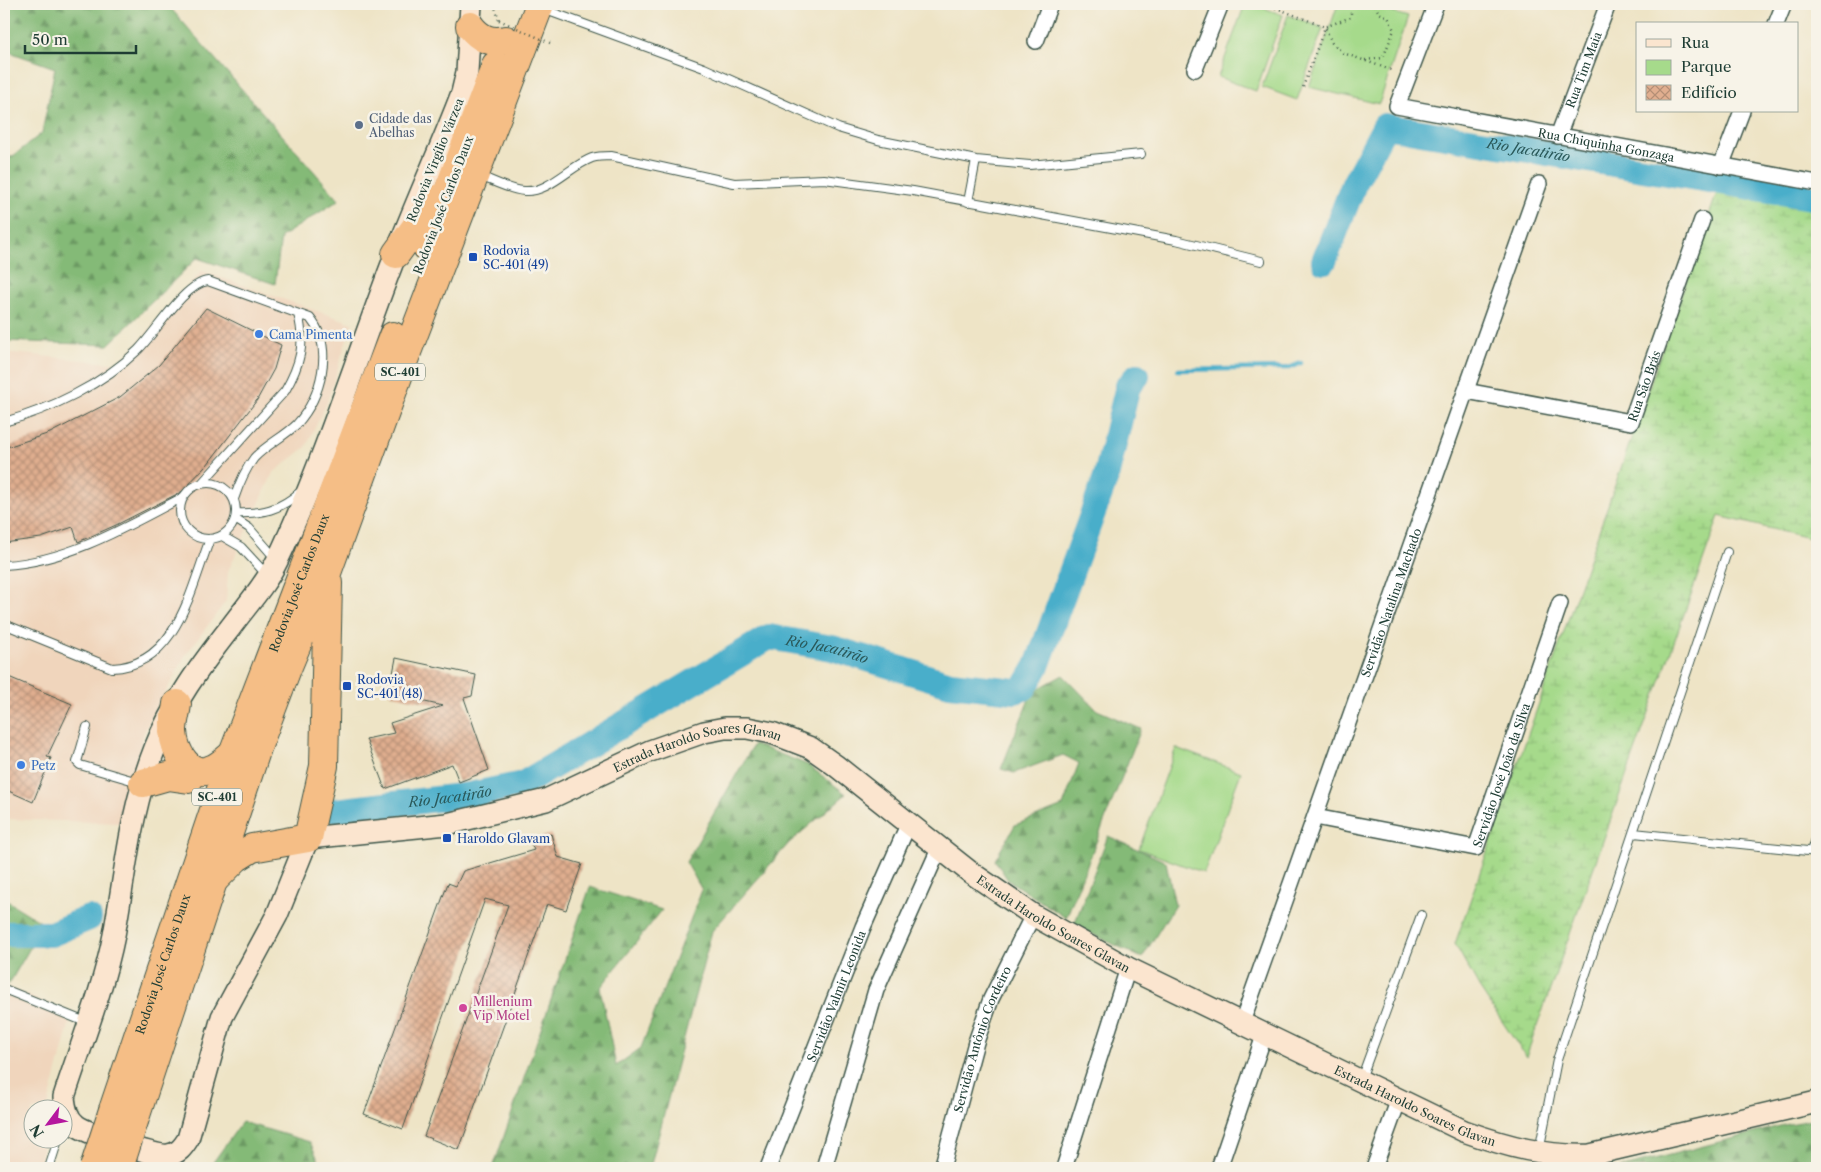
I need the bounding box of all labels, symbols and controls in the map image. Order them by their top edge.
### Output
scale bar [25,22,136,54]
legend [1636,22,1798,112]
street label: Rua Tim Maia [1562,29,1605,110]
text: 50 m [32,30,68,49]
text: Rua [1681,33,1709,52]
text: Parque [1681,57,1731,76]
text: Edifício [1681,83,1737,102]
street label: Rodovia Virgílio Várzea [403,95,467,224]
place label: Cidade das Abelhas [368,111,432,140]
marker: Cidade das Abelhas [353,119,365,131]
street label: Rua Chiquinha Gonzaga [1537,125,1676,164]
street label: Rodovia José Carlos Daux [410,134,476,276]
water label: Rio Jacatirão [1485,134,1572,166]
place label: Rodovia SC-401 (49) [483,243,549,272]
marker: Rodovia SC-401 (49) [467,251,479,263]
place label: Cama Pimenta [269,327,353,342]
marker: Cama Pimenta [253,328,265,340]
street label: Rua São Brás [1624,348,1663,424]
road number: SC-401 [375,364,425,381]
street label: Rodovia José Carlos Daux [265,511,332,654]
street label: Servidão Natalina Machado [1357,526,1424,679]
water label: Rio Jacatirão [784,631,871,668]
place label: Rodovia SC-401 (48) [357,672,423,701]
marker: Rodovia SC-401 (48) [341,680,353,692]
street label: Servidão José João da Silva [1469,700,1533,849]
street label: Estrada Haroldo Soares Glavan [610,720,784,775]
place label: Petz [31,758,56,773]
marker: Petz [15,759,27,771]
water label: Rio Jacatirão [406,782,494,811]
road number: SC-401 [192,789,242,806]
place label: Haroldo Glavam [457,831,550,846]
marker: Haroldo Glavam [441,832,453,844]
street label: Estrada Haroldo Soares Glavan [974,872,1133,975]
street label: Rodovia José Carlos Daux [132,892,193,1036]
street label: Servidão Valmir Leonida [803,927,869,1064]
street label: Servidão Antônio Cordeiro [950,963,1014,1114]
place label: Millenium Vip Motel [472,994,532,1023]
marker: Millenium Vip Motel [457,1002,469,1014]
street label: Estrada Haroldo Soares Glavan [1332,1062,1498,1149]
north arrow [22,1100,72,1150]
text: N [26,1121,48,1141]

